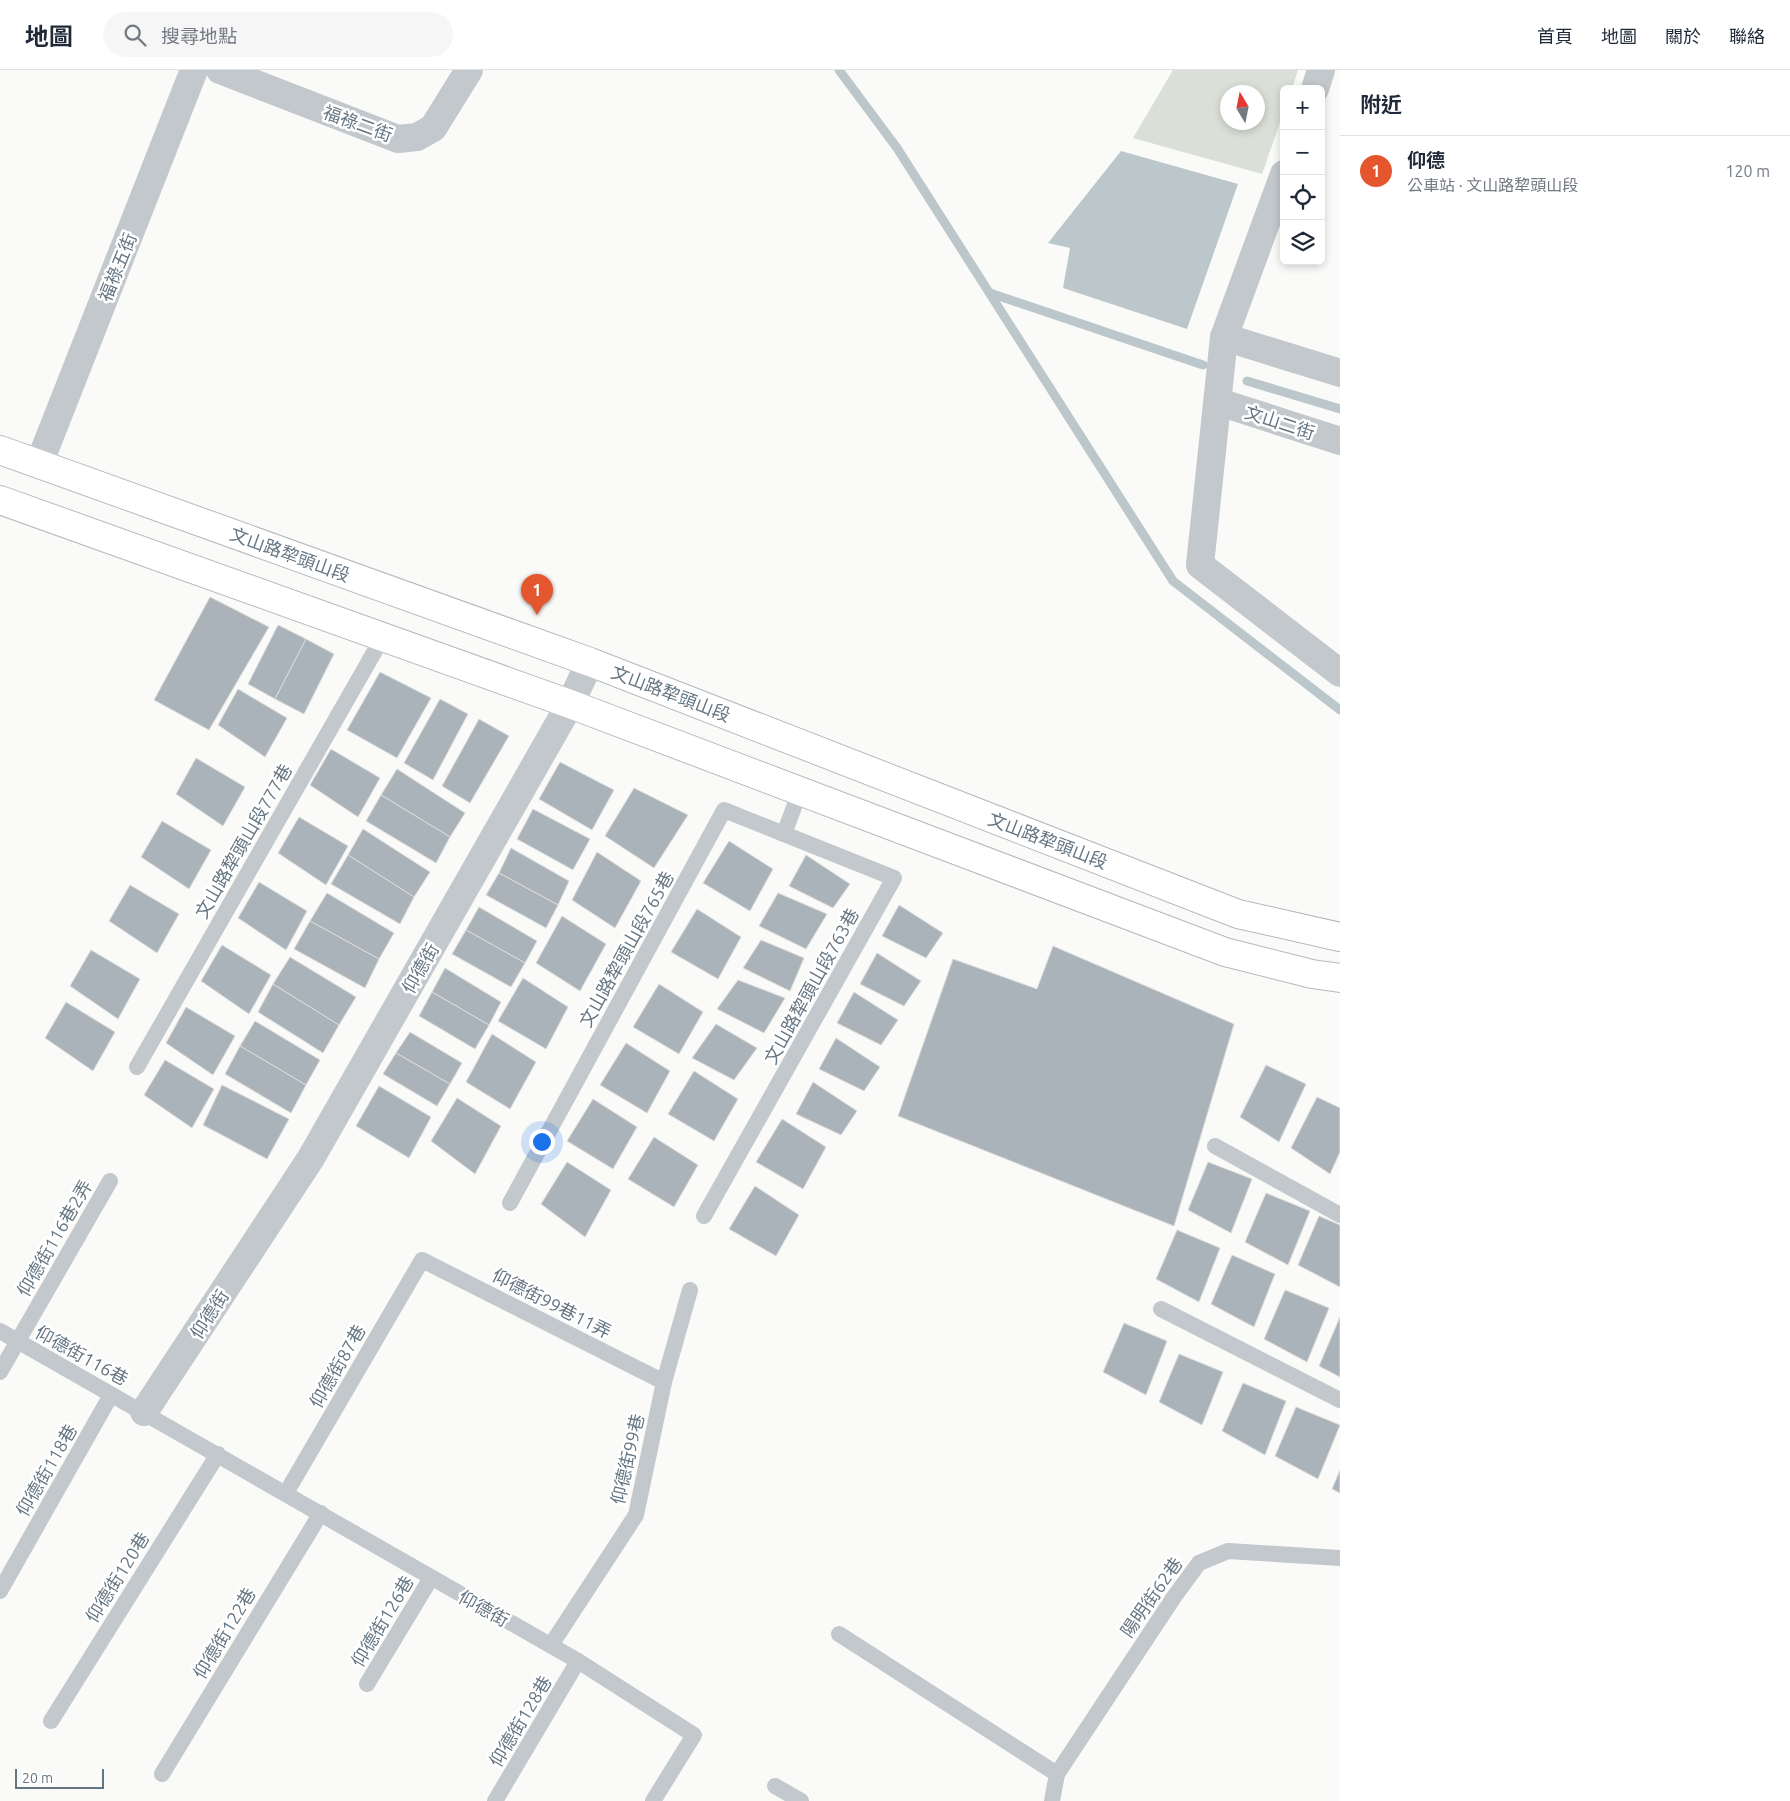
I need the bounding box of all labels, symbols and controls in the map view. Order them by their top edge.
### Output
search box [103,12,453,57]
icon: search [121,21,149,49]
text: 地圖 [25,23,73,50]
text: 搜尋地點 [161,25,237,47]
text: 首頁 [1537,26,1573,46]
text: 地圖 [1601,26,1637,46]
text: 關於 [1665,26,1701,46]
text: 聯絡 [1729,26,1765,46]
north arrow [1220,85,1265,130]
map controls [1280,85,1325,265]
button: + [1280,85,1325,130]
text: 附近 [1360,92,1402,116]
street label: 福祿二街 [321,101,395,145]
button: − [1280,130,1325,175]
text: 仰德 [1407,149,1445,171]
text: 1 [1371,162,1381,180]
text: 120 m [1725,162,1770,180]
button: locate [1280,175,1325,220]
text: 公車站 · 文山路犂頭山段 [1407,176,1578,194]
button: layers [1280,220,1325,265]
street label: 福祿五街 [94,230,140,304]
street label: 文山二街 [1243,401,1317,443]
street label: 文山路犂頭山段 [227,523,353,585]
pin: 1 [521,574,553,615]
street label: 文山路犂頭山段 [609,661,733,725]
street label: 文山路犂頭山段777巷 [191,760,295,922]
street label: 文山路犂頭山段 [986,808,1110,872]
street label: 文山路犂頭山段765巷 [575,868,677,1030]
street label: 文山路犂頭山段763巷 [760,905,862,1067]
street label: 仰德街 [398,940,442,996]
your location [529,1129,555,1155]
street label: 仰德街116巷2弄 [13,1176,95,1300]
street label: 仰德街99巷11弄 [489,1264,615,1342]
street label: 仰德街 [186,1286,232,1342]
street label: 仰德街116巷 [32,1321,132,1389]
street label: 仰德街87巷 [305,1321,369,1411]
street label: 仰德街99巷 [607,1412,647,1506]
street label: 仰德街118巷 [12,1421,80,1519]
street label: 仰德街120巷 [81,1528,153,1626]
street label: 陽明街62巷 [1116,1553,1186,1641]
street label: 仰德街126巷 [347,1572,417,1670]
street label: 仰德街122巷 [189,1584,259,1682]
street label: 仰德街 [456,1586,512,1630]
street label: 仰德街128巷 [485,1672,555,1770]
scale bar [15,1766,104,1789]
text: 20 m [22,1770,53,1786]

